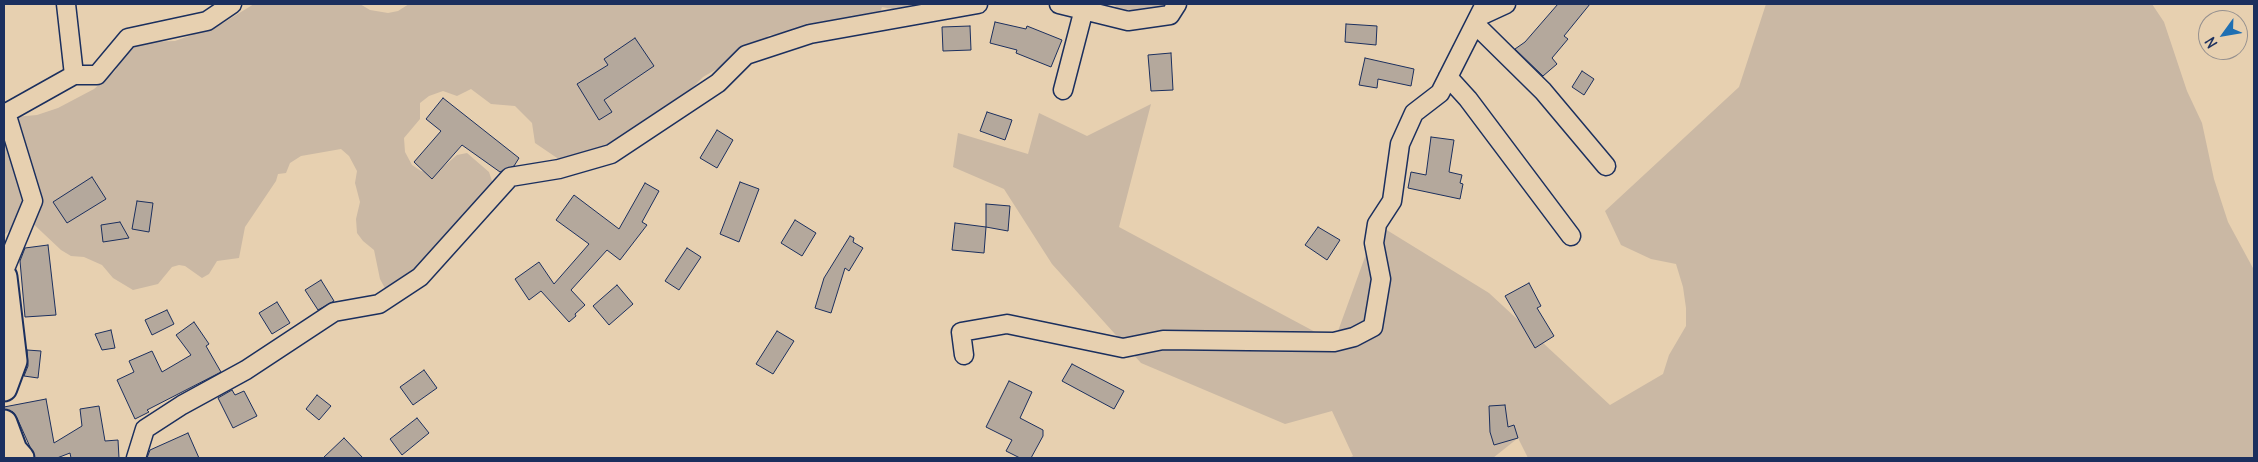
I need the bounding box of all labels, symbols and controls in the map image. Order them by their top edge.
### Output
north arrow [2198,10,2248,60]
text: N [2201,34,2221,51]

